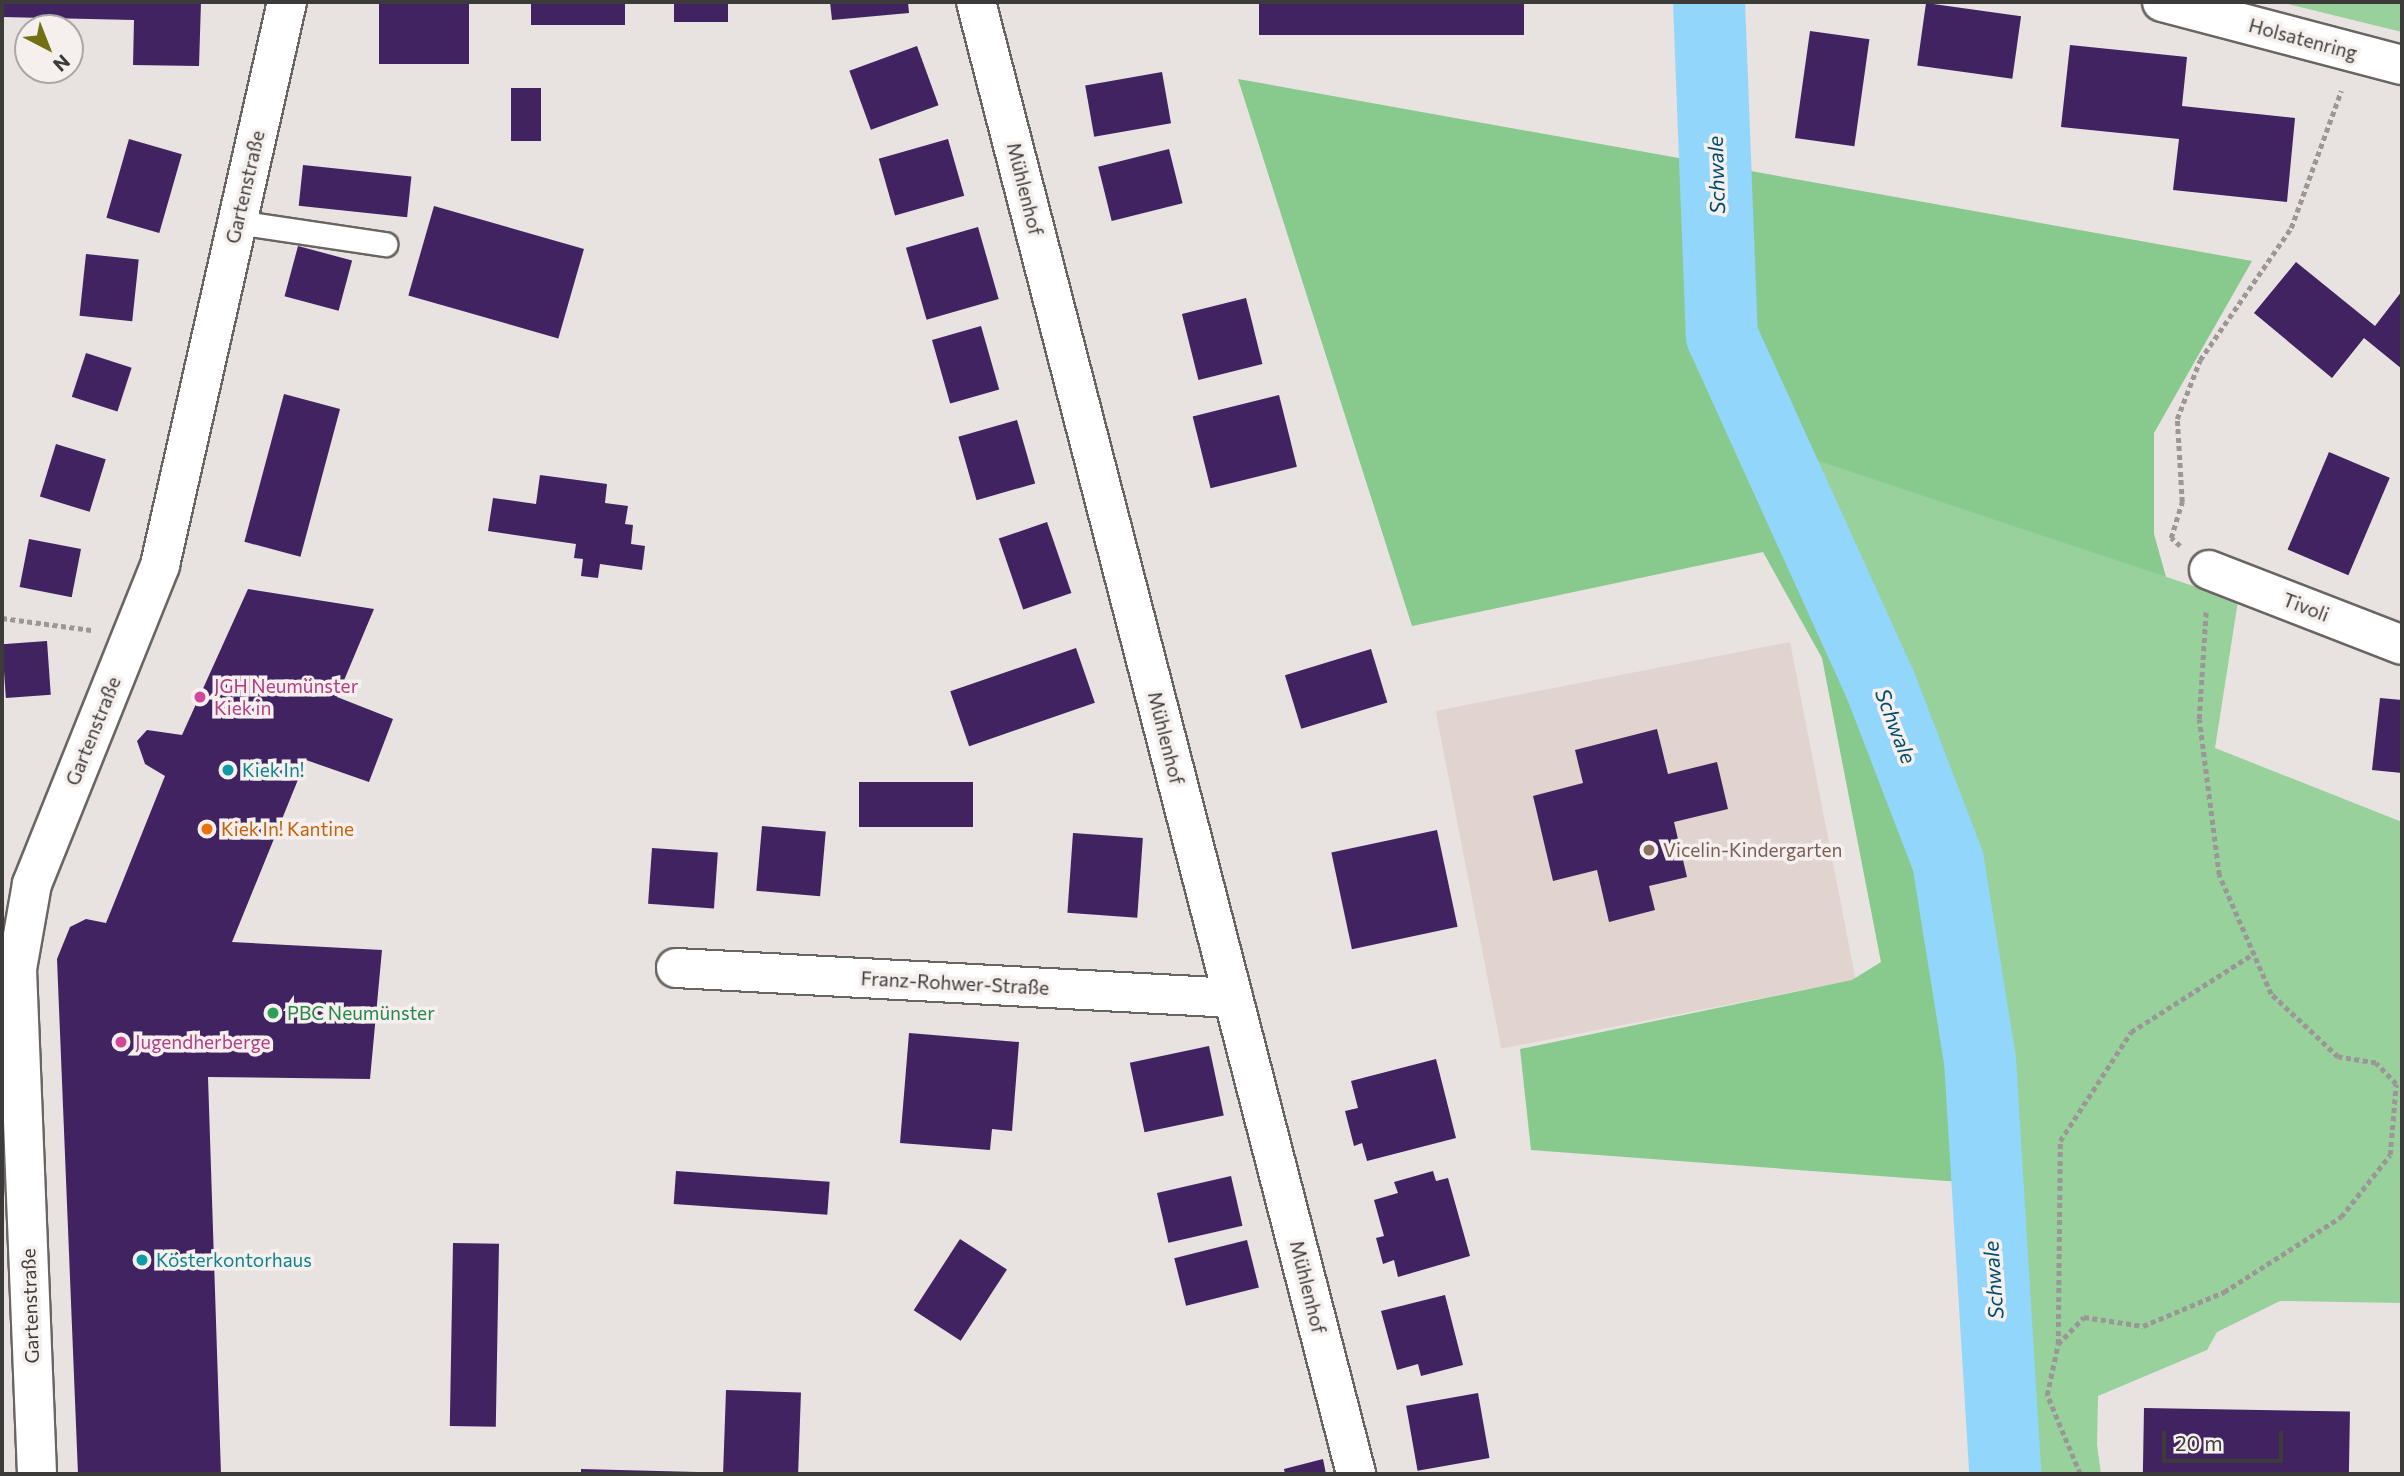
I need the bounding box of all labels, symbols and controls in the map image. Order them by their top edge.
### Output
north arrow [14,14,84,84]
street label: Holsatenring [2246,14,2360,64]
text: N [49,50,75,77]
street label: Gartenstraße [221,128,269,246]
water label: Schwale [1702,135,1730,215]
street label: Mühlenhof [1002,140,1048,238]
street label: Tivoli [2280,588,2332,626]
street label: Gartenstraße [61,673,125,789]
place label: JGH Neumünster Kiek in [214,675,358,719]
water label: Schwale [1870,685,1922,767]
marker: JGH Neumünster Kiek in [192,689,208,705]
street label: Mühlenhof [1143,689,1189,787]
place label: Kiek In! [242,759,304,781]
marker: Kiek In! [220,762,236,778]
place label: Kiek In! Kantine [221,818,354,840]
marker: Kiek In! Kantine [199,821,215,837]
place label: Vicelin-Kindergarten [1663,839,1842,861]
marker: Vicelin-Kindergarten [1641,842,1657,858]
street label: Franz-Rohwer-Straße [860,967,1050,999]
place label: PBC Neumünster [287,1002,435,1024]
marker: PBC Neumünster [265,1005,281,1021]
place label: Jugendherberge [135,1031,271,1053]
marker: Jugendherberge [113,1034,129,1050]
street label: Mühlenhof [1285,1238,1331,1336]
water label: Schwale [1978,1240,2008,1320]
street label: Gartenstraße [17,1248,43,1364]
place label: Kösterkontorhaus [156,1249,312,1271]
marker: Kösterkontorhaus [134,1252,150,1268]
scale bar [2166,1416,2287,1460]
text: 20 m [2175,1430,2223,1455]

